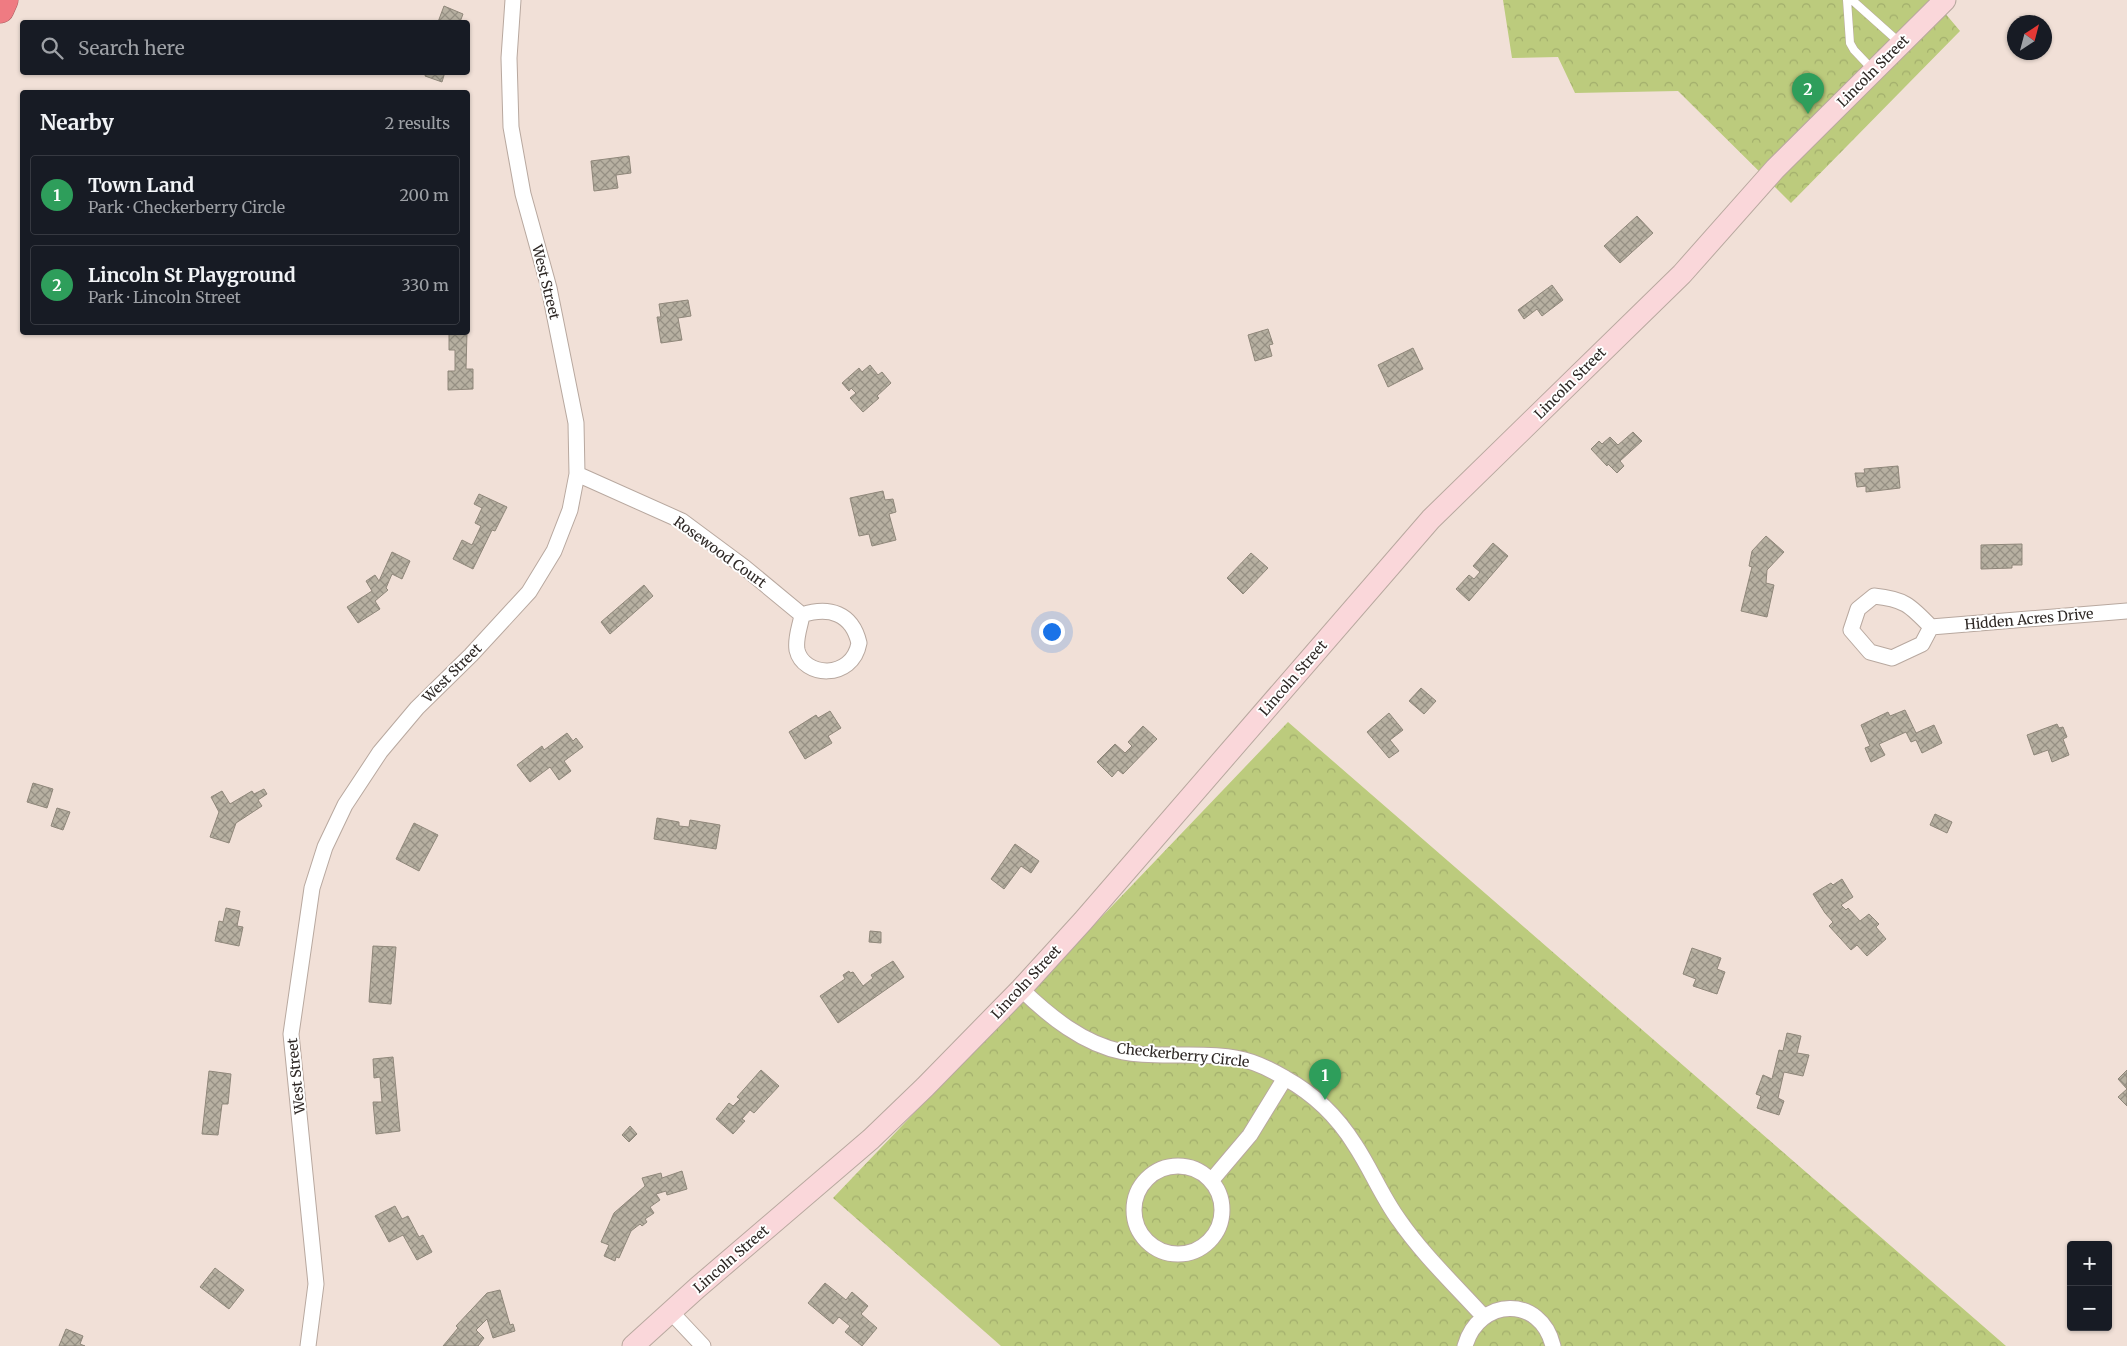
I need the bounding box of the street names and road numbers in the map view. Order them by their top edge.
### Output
street label: Lincoln Street [1833,31,1913,111]
street label: West Street [528,242,564,322]
street label: Lincoln Street [1530,343,1610,423]
street label: Rosewood Court [670,512,770,592]
street label: Hidden Acres Drive [1964,604,2094,634]
street label: Lincoln Street [1255,636,1331,720]
street label: West Street [418,639,486,707]
street label: Lincoln Street [987,941,1065,1023]
street label: West Street [283,1037,309,1116]
street label: Checkerberry Circle [1116,1039,1250,1071]
street label: Lincoln Street [689,1221,773,1297]

